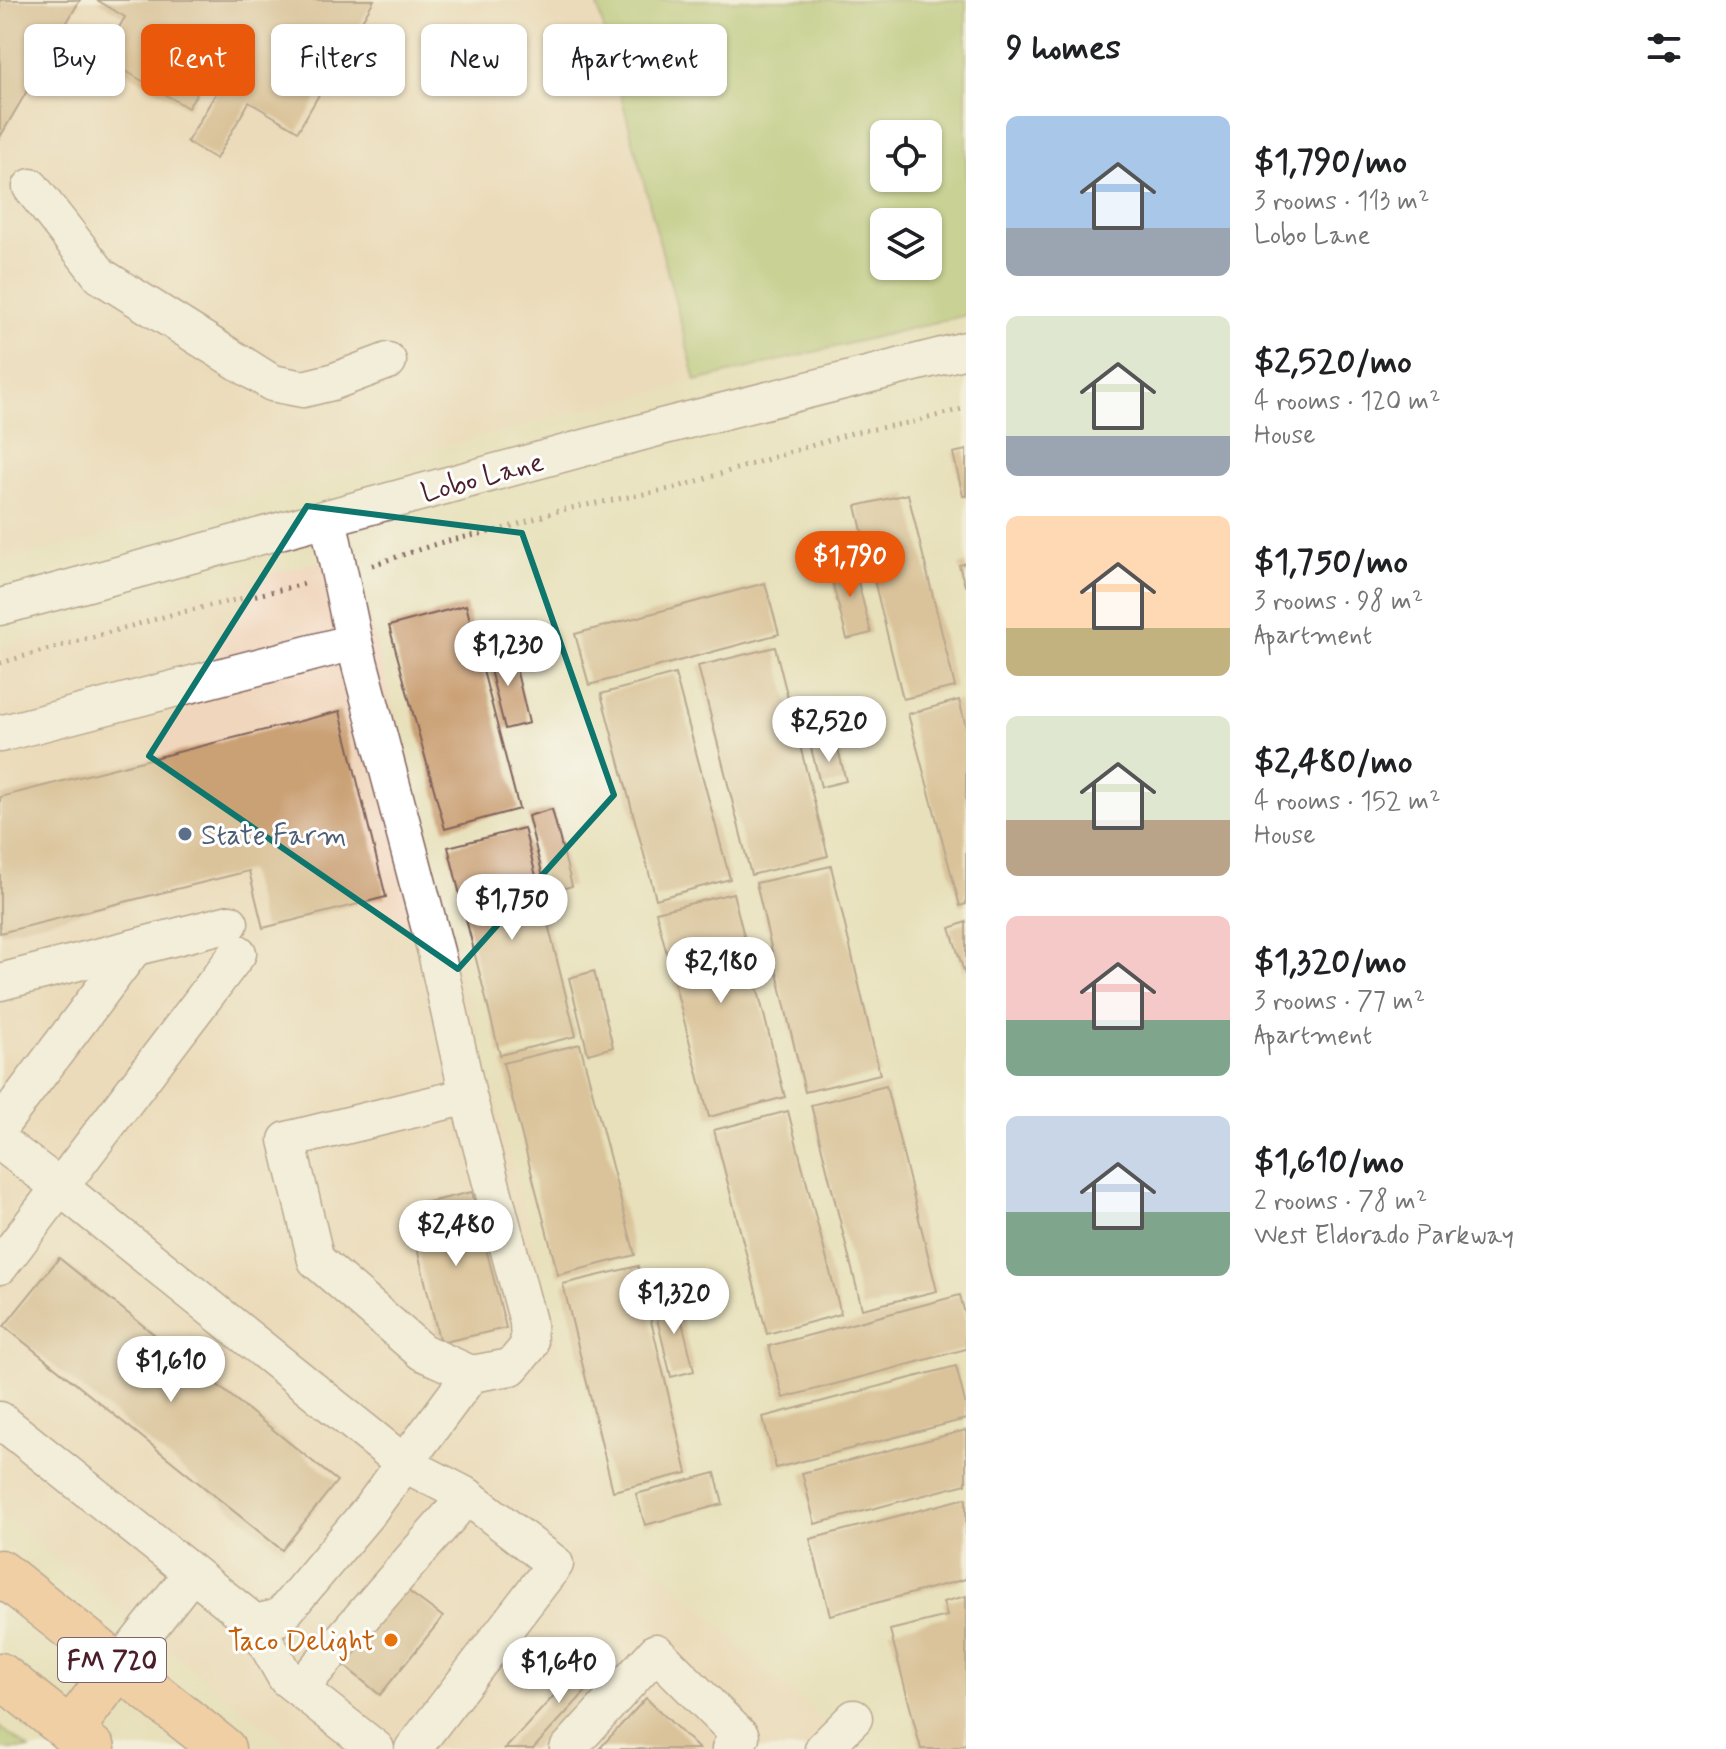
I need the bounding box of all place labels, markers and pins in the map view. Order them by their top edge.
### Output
pin: $1,790 [785,531,915,599]
pin: $1,230 [443,620,573,688]
pin: $2,520 [764,696,894,764]
place label: State Farm [201,818,347,855]
marker: State Farm [176,825,194,843]
pin: $1,750 [447,874,577,942]
pin: $2,180 [656,937,786,1005]
pin: $2,480 [391,1200,521,1268]
pin: $1,320 [609,1268,739,1336]
pin: $1,610 [106,1336,236,1404]
place label: Taco Delight [228,1624,375,1661]
marker: Taco Delight [382,1631,400,1649]
pin: $1,640 [494,1637,624,1705]

